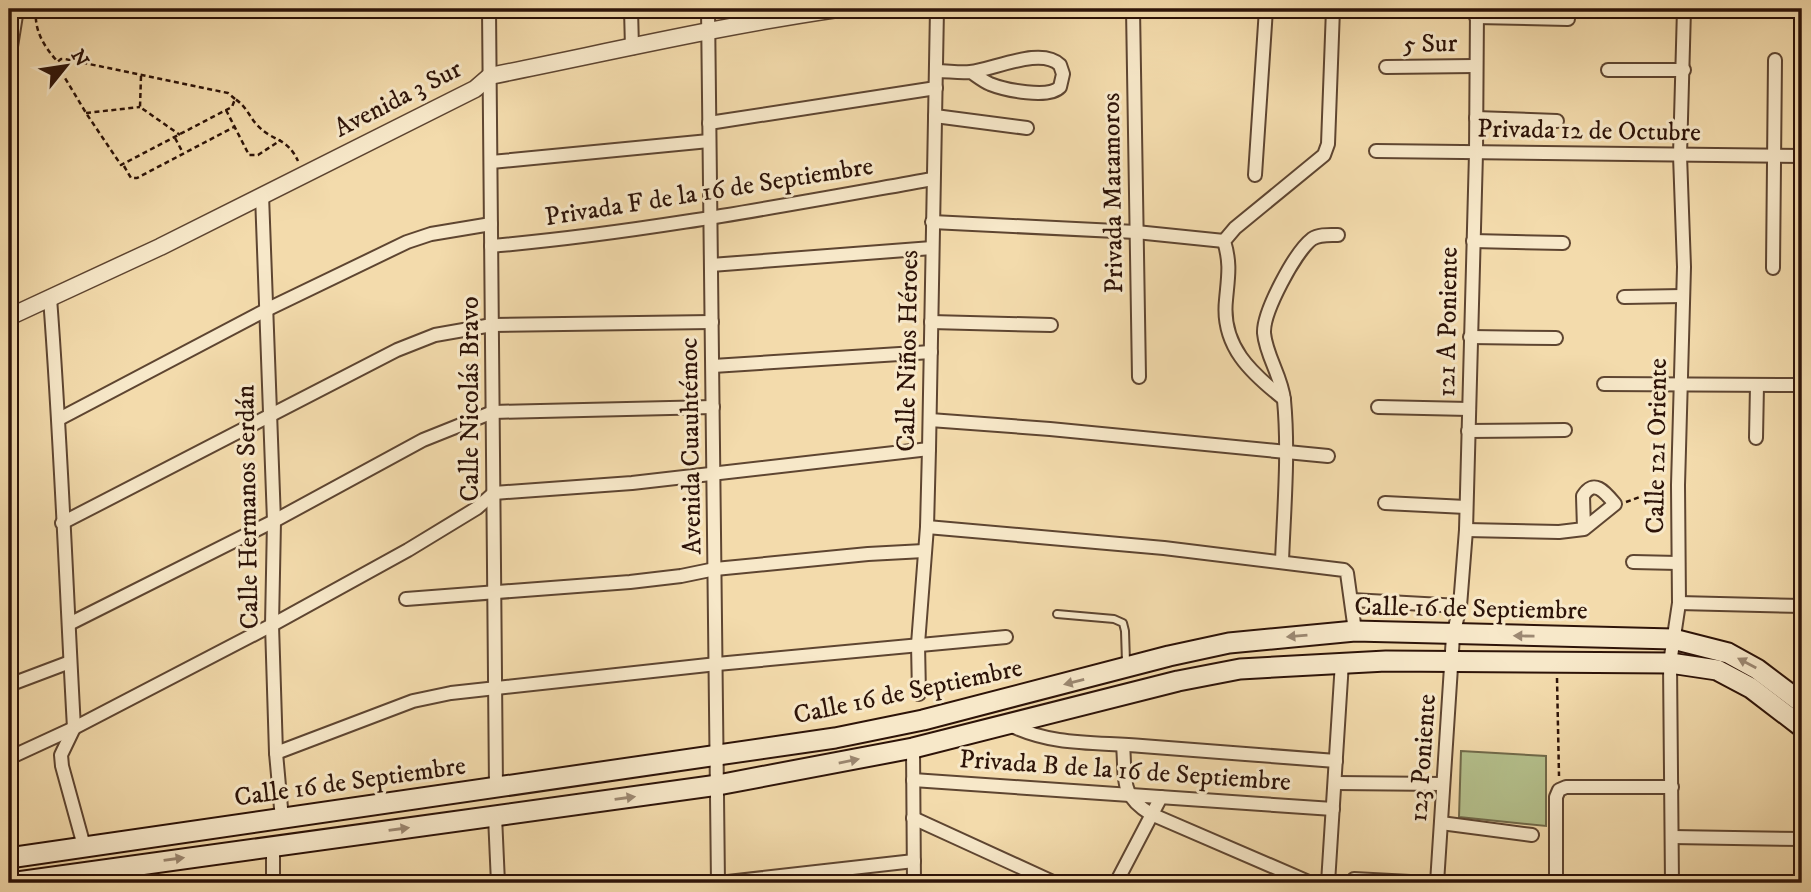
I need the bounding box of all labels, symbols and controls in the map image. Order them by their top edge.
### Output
street label: 5 Sur [1403,27,1458,61]
north arrow [32,32,102,102]
text: N [66,46,93,71]
street label: Avenida 3 Sur [328,53,468,145]
street label: Privada Matamoros [1095,92,1131,294]
street label: Privada 12 de Octubre [1477,113,1701,149]
street label: Privada F de la 16 de Septiembre [543,150,875,234]
street label: 121 A Poniente [1430,247,1466,397]
street label: Calle Niños Héroes [890,250,926,452]
street label: Calle Nicolás Bravo [454,296,487,502]
street label: Avenida Cuauhtémoc [673,337,709,555]
street label: Calle 121 Oriente [1639,358,1675,534]
street label: Calle Hermanos Serdán [229,384,267,630]
street label: Calle 16 de Septiembre [1354,590,1588,628]
one-way arrow [1286,631,1308,642]
one-way arrow [1513,631,1535,642]
street label: Calle 16 de Septiembre [790,652,1026,732]
one-way arrow [1737,658,1757,669]
one-way arrow [1063,677,1085,688]
street label: 123 Poniente [1402,693,1444,823]
street label: Privada B de la 16 de Septiembre [958,743,1292,799]
street label: Calle 16 de Septiembre [232,749,468,815]
one-way arrow [838,756,860,767]
one-way arrow [614,792,636,803]
one-way arrow [389,823,411,834]
one-way arrow [163,854,185,865]

